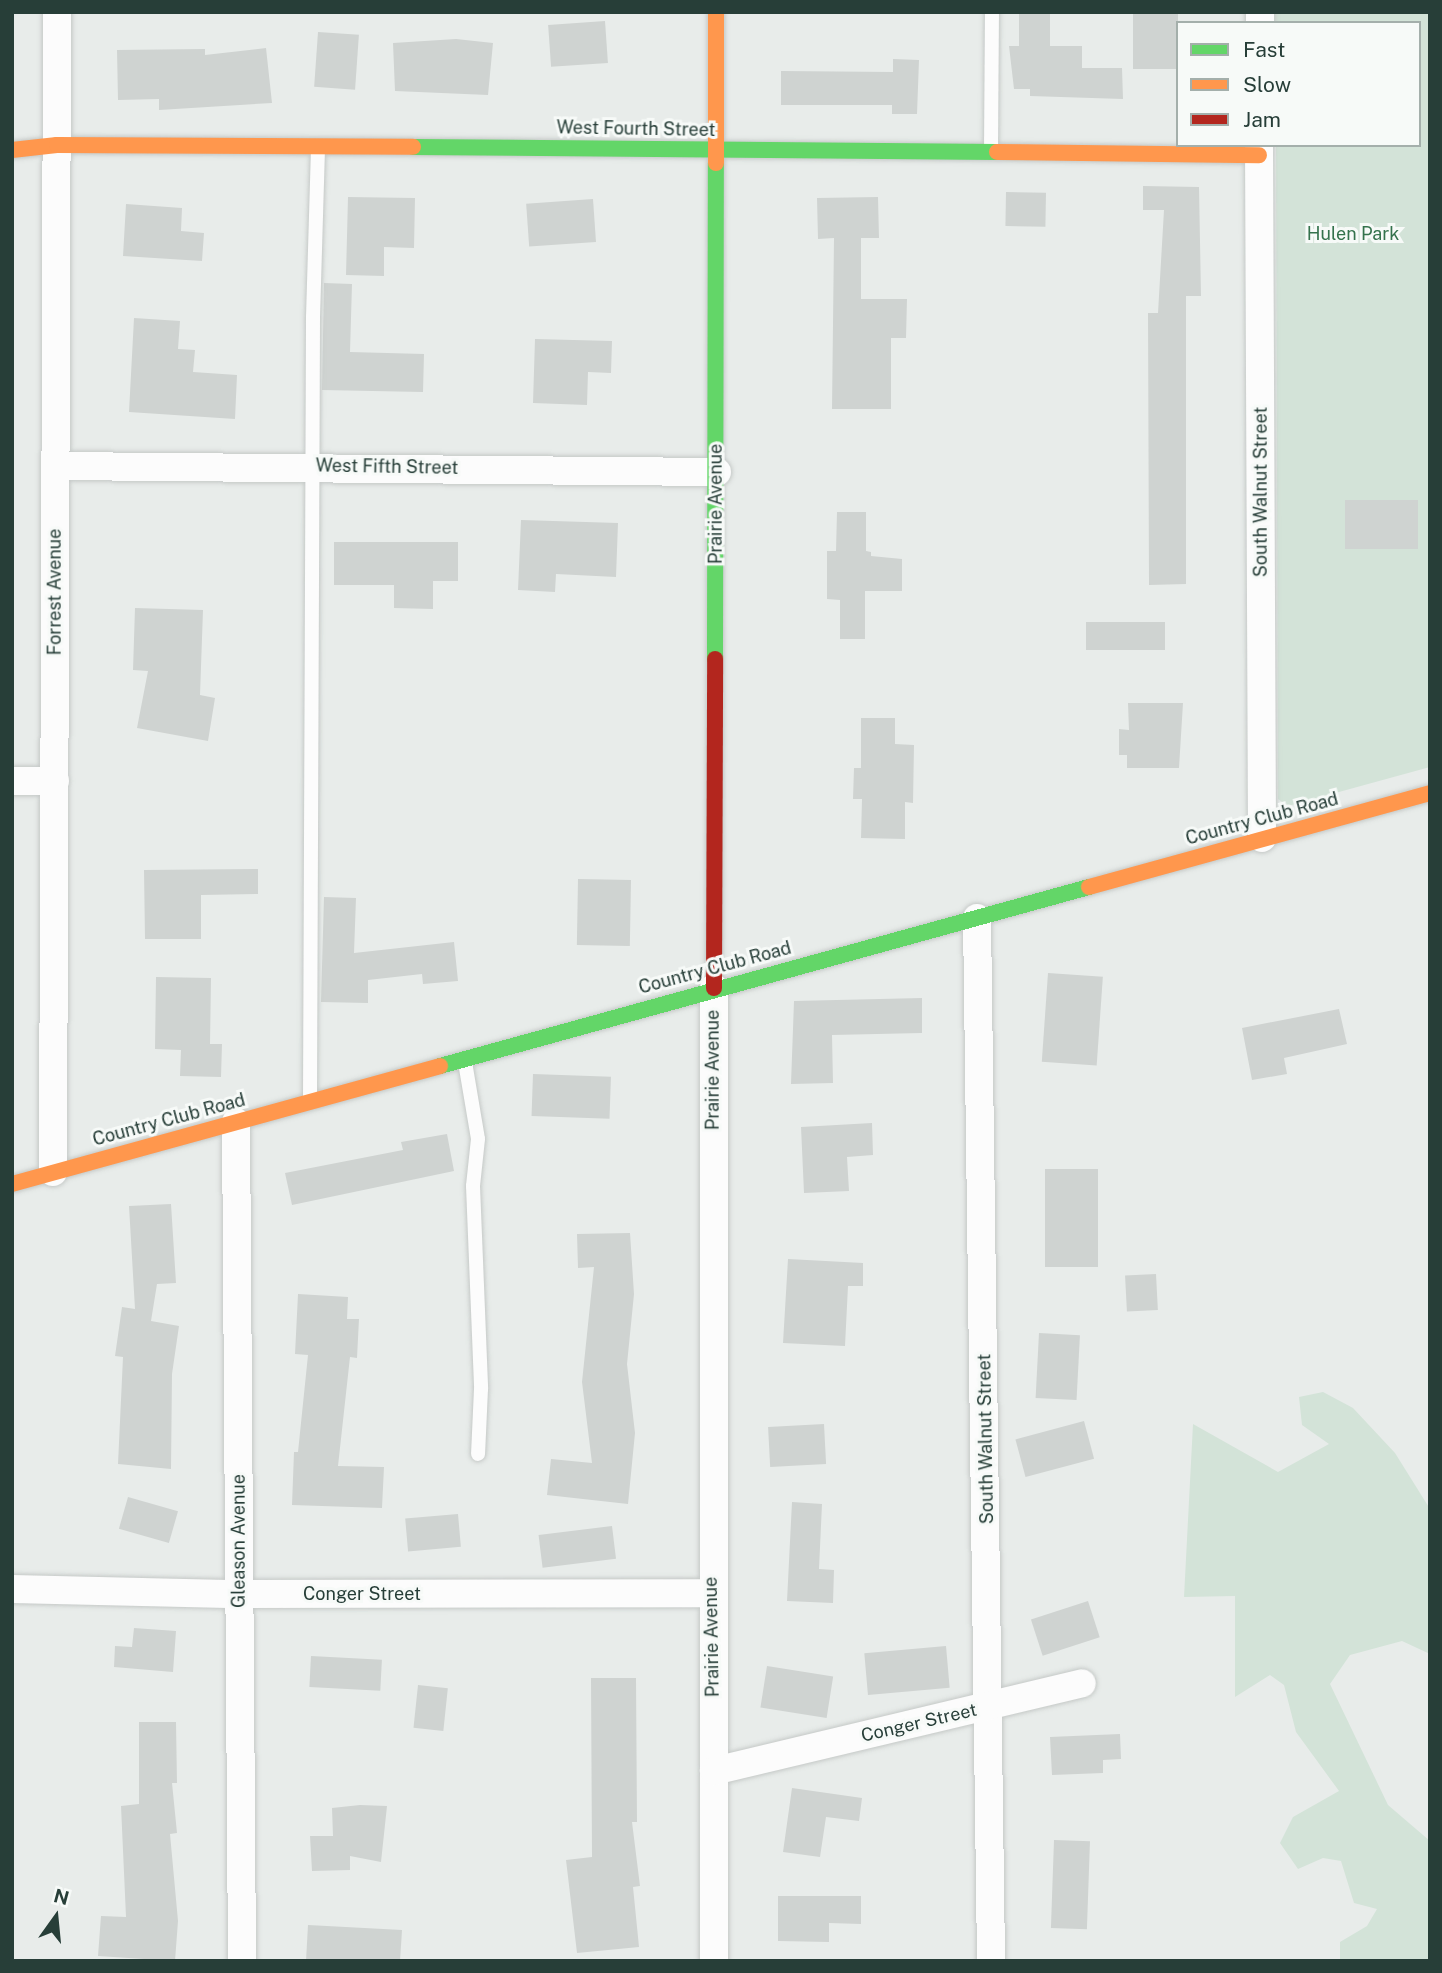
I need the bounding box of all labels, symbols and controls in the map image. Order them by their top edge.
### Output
legend [1176,21,1421,147]
text: Fast [1243,37,1285,62]
text: Slow [1243,72,1291,97]
text: Jam [1243,107,1281,132]
street label: West Fourth Street [556,117,716,141]
park label: Hulen Park [1307,223,1399,245]
street label: South Walnut Street [1250,407,1272,577]
street label: Prairie Avenue [705,444,727,564]
street label: West Fifth Street [315,455,459,479]
street label: Forrest Avenue [44,529,66,655]
street label: Country Club Road [1183,788,1341,850]
street label: Country Club Road [636,937,794,999]
street label: Prairie Avenue [702,1010,724,1130]
street label: Country Club Road [90,1089,248,1151]
street label: South Walnut Street [974,1353,998,1525]
street label: Gleason Avenue [228,1474,250,1608]
street label: Prairie Avenue [700,1577,724,1697]
street label: Conger Street [303,1583,421,1605]
street label: Conger Street [859,1699,979,1747]
north arrow [21,1882,91,1952]
text: N [51,1884,71,1909]

